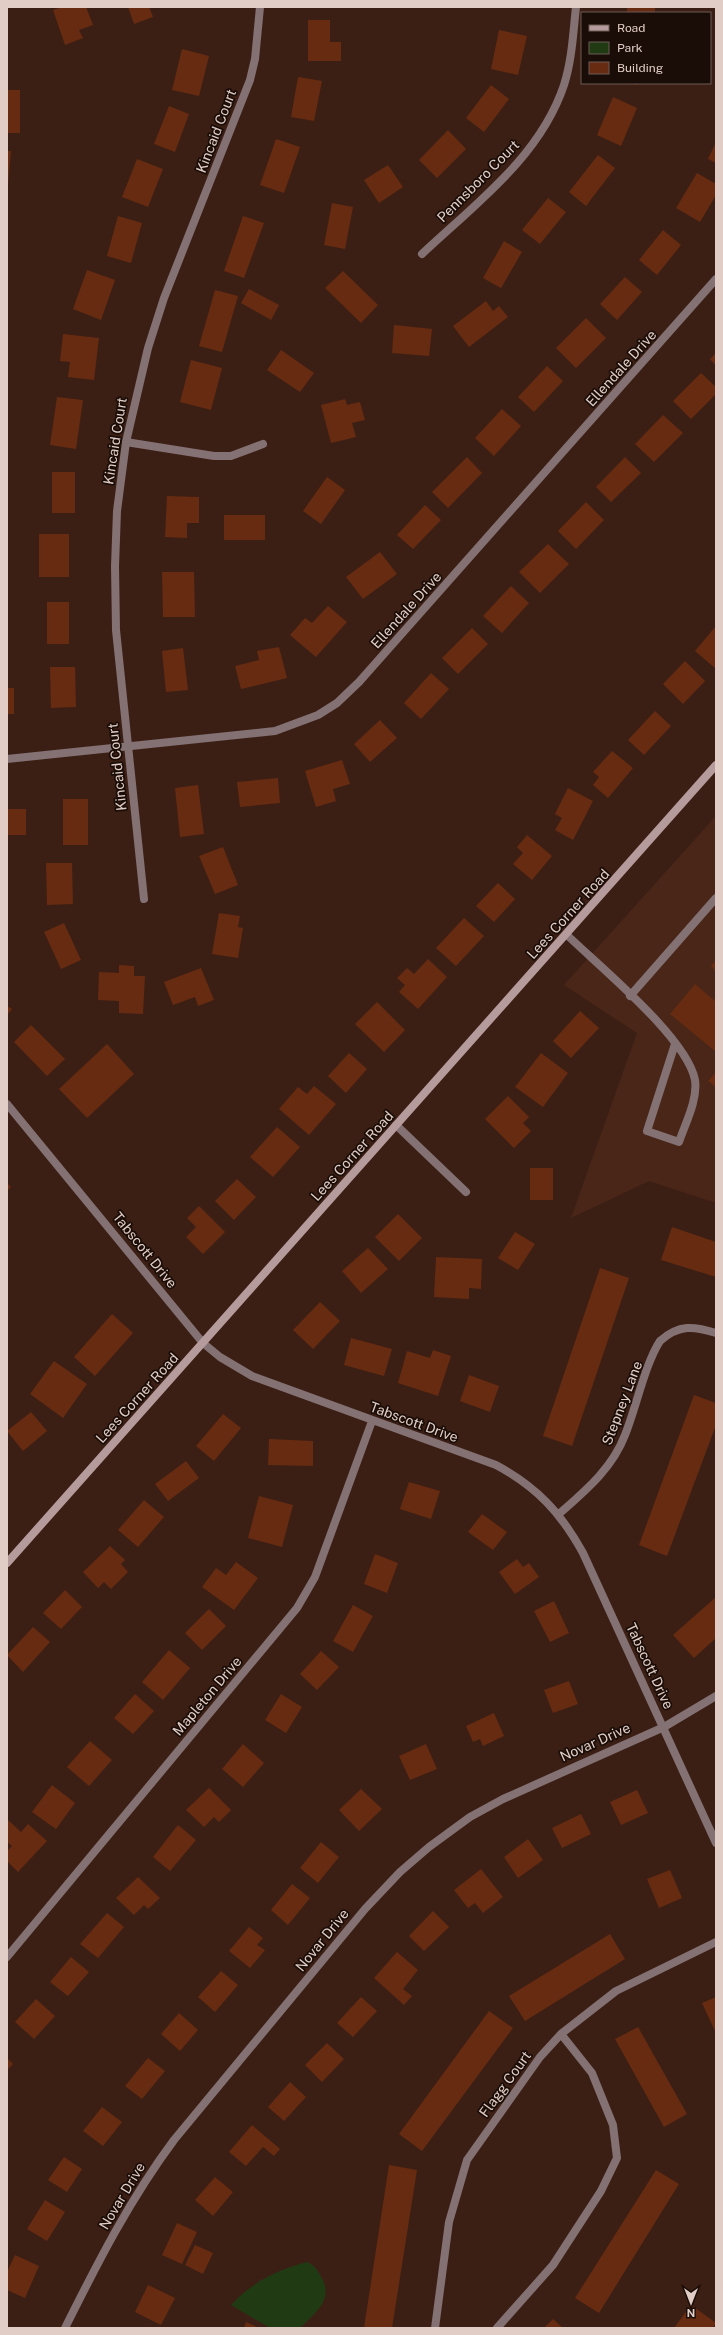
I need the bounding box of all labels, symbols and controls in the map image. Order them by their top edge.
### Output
legend [581,12,711,84]
text: Road [617,21,645,35]
text: Park [617,41,643,55]
text: Building [617,61,663,75]
street label: Kincaid Court [193,87,239,175]
street label: Pennsboro Court [434,137,522,225]
street label: Ellendale Drive [583,326,659,409]
street label: Kincaid Court [100,396,130,486]
street label: Ellendale Drive [368,568,444,651]
street label: Kincaid Court [104,722,130,812]
street label: Lees Corner Road [524,866,612,962]
street label: Lees Corner Road [308,1108,396,1204]
street label: Tabscott Drive [110,1209,180,1291]
street label: Lees Corner Road [93,1350,181,1446]
street label: Stepney Lane [599,1359,645,1447]
street label: Tabscott Drive [368,1399,460,1445]
street label: Tabscott Drive [623,1621,677,1712]
street label: Mapleton Drive [169,1653,245,1739]
street label: Novar Drive [557,1719,633,1765]
street label: Novar Drive [292,1906,352,1974]
street label: Flagg Court [476,2048,534,2120]
street label: Novar Drive [96,2160,148,2232]
north arrow [671,2283,711,2323]
text: N [687,2307,695,2319]

